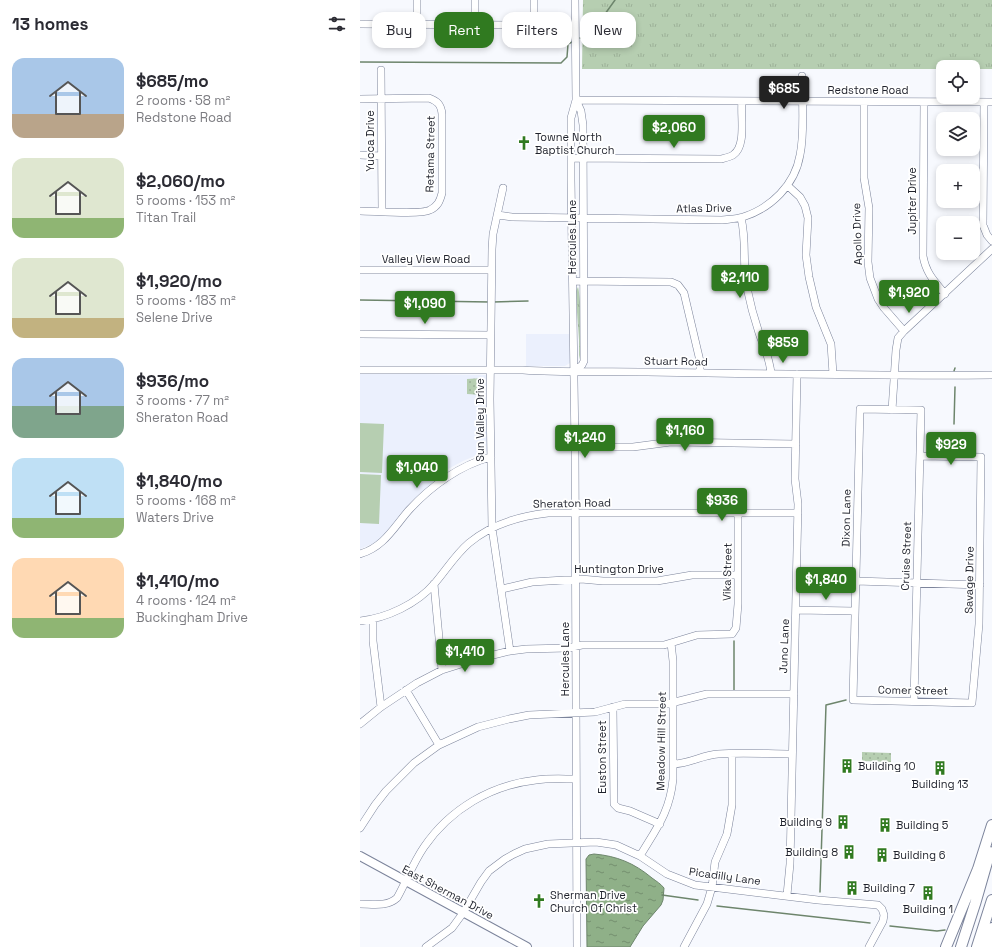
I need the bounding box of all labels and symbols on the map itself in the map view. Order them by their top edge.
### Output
pin: $685 [760,76,808,110]
street label: Redstone Road [828,83,908,97]
street label: Yucca Drive [363,110,377,172]
street label: Retama Street [422,115,438,193]
pin: $2,060 [641,115,707,149]
place label: Towne North Baptist Church [535,130,615,157]
church icon: Towne North Baptist Church [516,135,532,151]
street label: Jupiter Drive [905,167,919,235]
street label: Hercules Lane [565,200,579,274]
street label: Atlas Drive [676,201,732,215]
street label: Apollo Drive [849,203,865,265]
street label: Valley View Road [382,252,470,266]
pin: $2,110 [707,265,773,299]
pin: $1,920 [876,280,942,314]
pin: $1,090 [392,291,458,325]
pin: $859 [759,330,807,364]
street label: Stuart Road [644,353,708,369]
street label: Sun Valley Drive [473,378,487,462]
pin: $1,160 [652,418,718,452]
pin: $1,240 [552,425,618,459]
pin: $929 [927,432,975,466]
pin: $1,040 [384,455,450,489]
pin: $936 [698,488,746,522]
street label: Dixon Lane [838,489,854,547]
street label: Sheraton Road [533,495,611,511]
street label: Cruise Street [898,521,914,591]
street label: Vika Street [719,543,735,601]
street label: Savage Drive [961,546,977,614]
street label: Huntington Drive [574,562,664,576]
pin: $1,840 [793,567,859,601]
street label: Juno Lane [776,618,792,674]
street label: Hercules Lane [558,622,572,696]
pin: $1,410 [432,639,498,673]
street label: Comer Street [878,682,948,698]
street label: Meadow Hill Street [653,691,669,791]
street label: Euston Street [595,720,609,794]
building icon: Building 10 [839,758,855,774]
place label: Building 10 [858,759,915,773]
building icon: Building 13 [932,760,948,776]
place label: Building 13 [911,777,969,791]
building icon: Building 9 [835,814,851,830]
place label: Building 9 [779,815,832,829]
building icon: Building 5 [877,817,893,833]
place label: Building 5 [896,818,949,832]
building icon: Building 8 [841,844,857,860]
place label: Building 8 [785,845,838,859]
building icon: Building 6 [874,847,890,863]
place label: Building 6 [893,848,946,862]
street label: East Sherman Drive [400,862,496,922]
street label: Picadilly Lane [688,864,762,888]
building icon: Building 7 [844,880,860,896]
place label: Building 7 [863,881,915,895]
building icon: Building 1 [920,885,936,901]
place label: Sherman Drive Church Of Christ [550,888,637,915]
church icon: Sherman Drive Church Of Christ [531,893,547,909]
place label: Building 1 [903,902,953,916]

